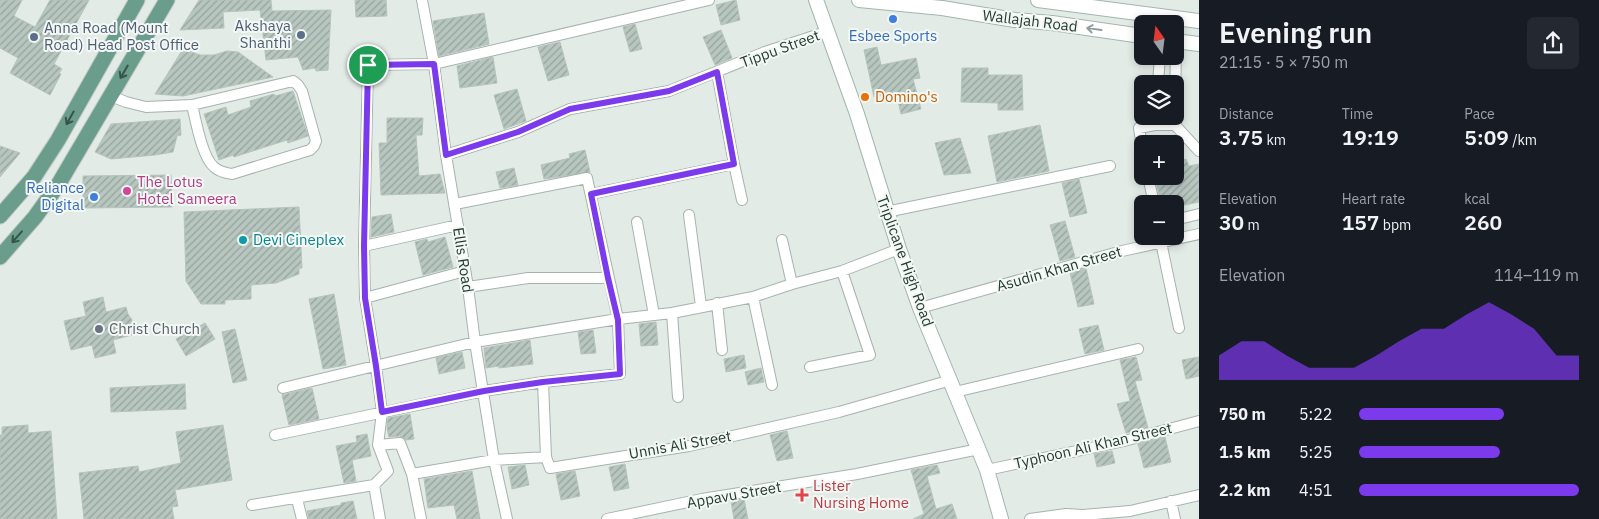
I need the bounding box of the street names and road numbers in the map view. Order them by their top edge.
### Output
street label: Wallajah Road [981,5,1079,36]
street label: Tippu Street [738,25,822,72]
street label: Triplicane High Road [873,193,938,329]
street label: Ellis Road [449,226,478,294]
street label: Asudin Khan Street [994,242,1124,295]
street label: Typhoon Ali Khan Street [1012,418,1174,473]
street label: Unnis Ali Street [627,426,733,463]
street label: Appavu Street [685,477,783,512]

